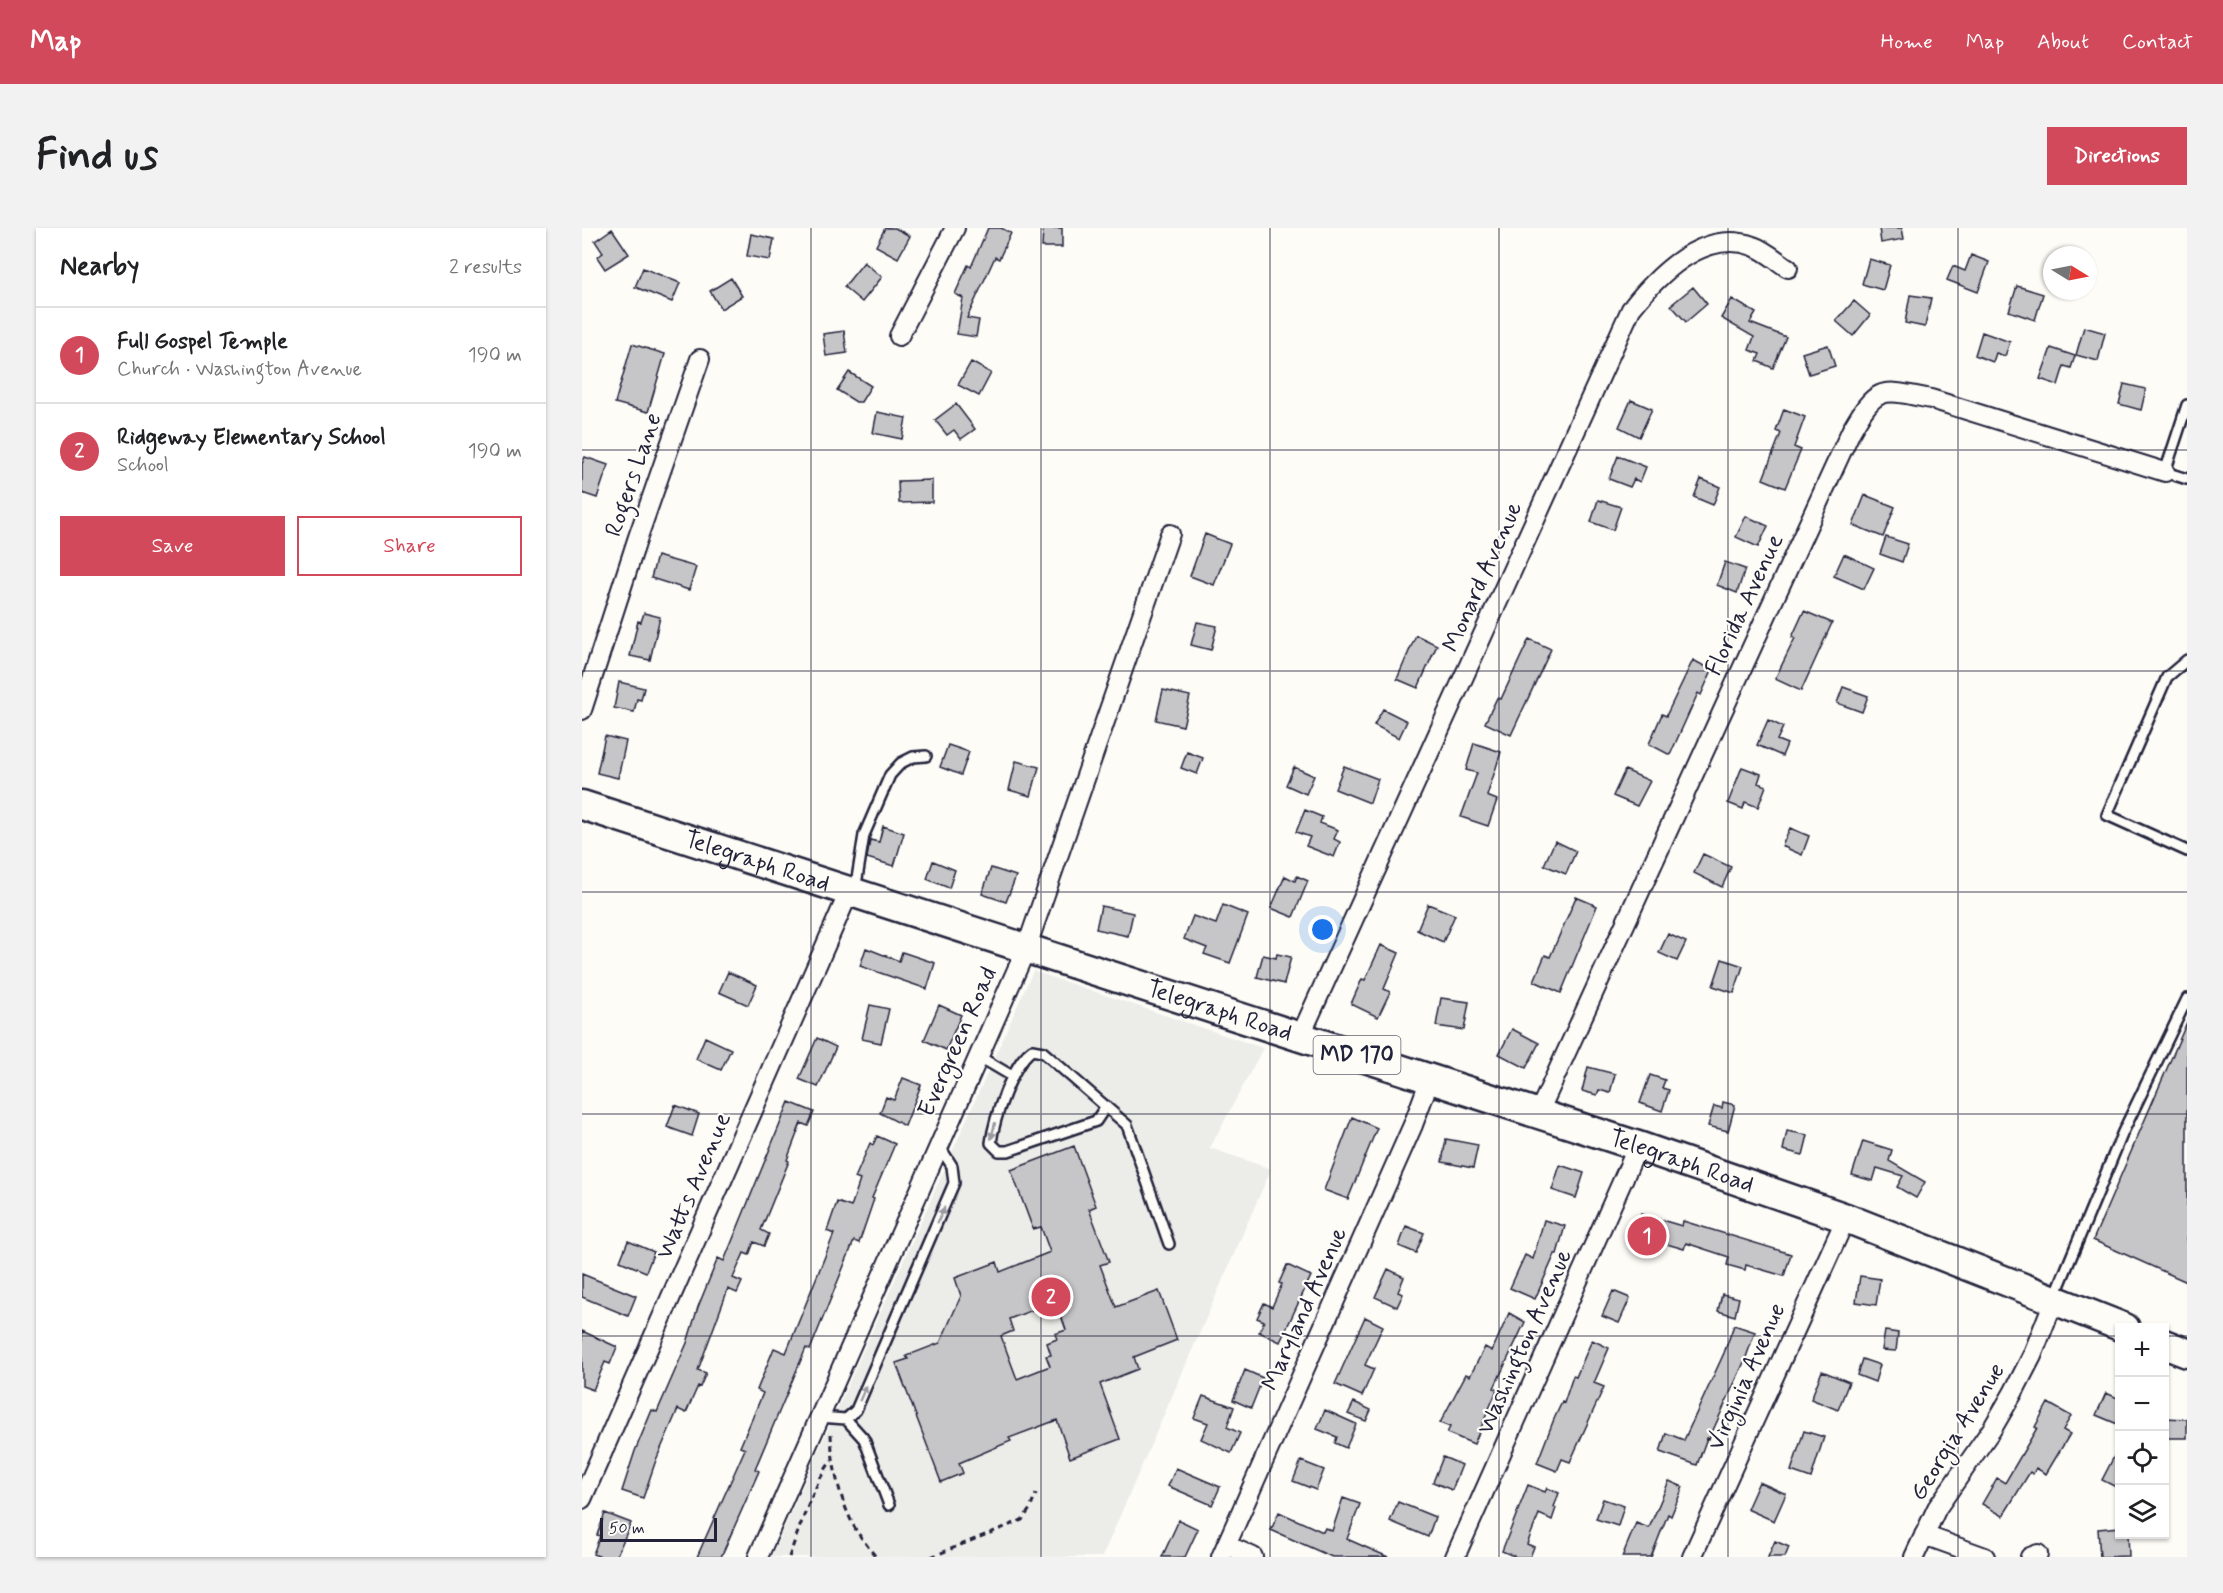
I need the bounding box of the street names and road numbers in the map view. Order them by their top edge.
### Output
street label: Rogers Lane [598,409,672,542]
street label: Monard Avenue [1436,497,1530,657]
street label: Florida Avenue [1699,529,1791,681]
street label: Telegraph Road [681,824,834,899]
street label: Evergreen Road [911,962,1007,1123]
street label: Telegraph Road [1143,973,1296,1049]
road number: MD 170 [1314,1036,1400,1074]
street label: Watts Avenue [649,1108,739,1264]
street label: Telegraph Road [1605,1122,1758,1200]
street label: Maryland Avenue [1255,1222,1355,1396]
street label: Washington Avenue [1470,1245,1582,1441]
street label: Virginia Avenue [1701,1298,1795,1456]
street label: Georgia Avenue [1903,1357,2014,1508]

